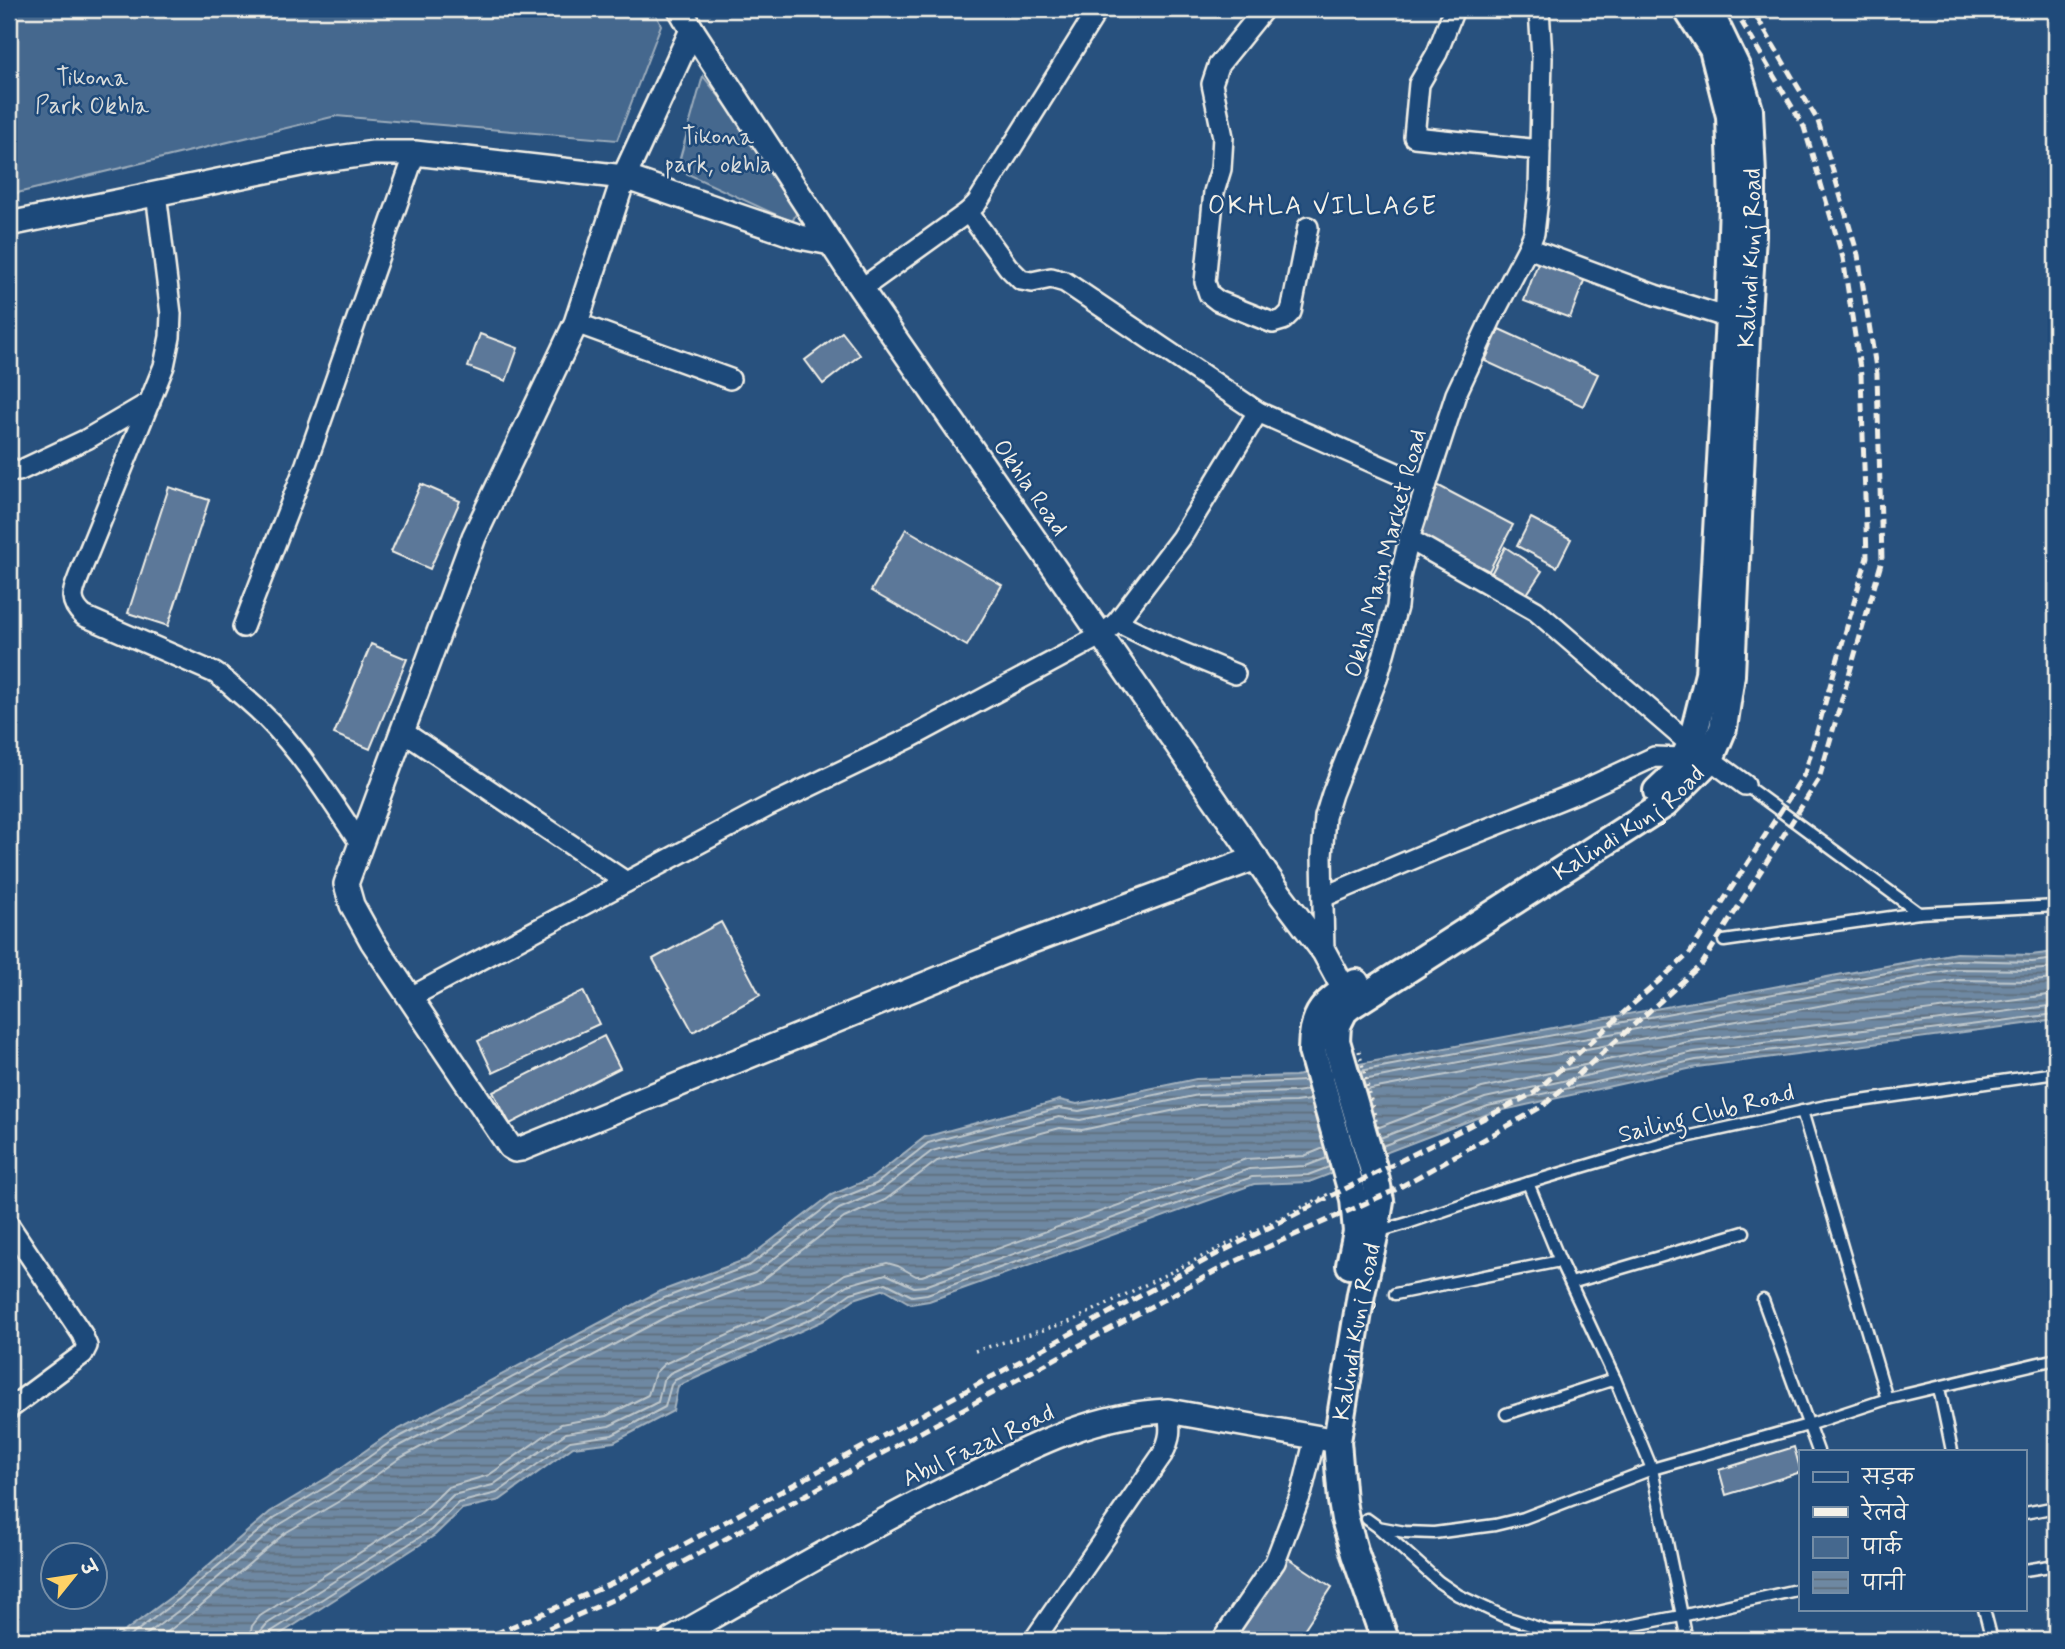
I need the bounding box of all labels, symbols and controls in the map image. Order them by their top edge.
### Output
park label: Tikona Park Okhla [35,63,149,122]
park label: Tikona park, okhla [665,122,771,181]
street label: Kalindi Kunj Road [1732,167,1769,348]
district label: OKHLA VILLAGE [1208,190,1438,224]
street label: Okhla Main Market Road [1338,426,1435,681]
street label: Okhla Road [985,433,1074,542]
street label: Kalindi Kunj Road [1548,759,1712,889]
street label: Sailing Club Road [1615,1078,1798,1154]
street label: Kalindi Kunj Road [1327,1240,1389,1423]
street label: Abul Fazal Road [898,1398,1060,1495]
legend [1799,1450,2026,1610]
text: सड़क [1861,1464,1915,1492]
text: रेलवे [1859,1495,1909,1528]
text: पार्क [1861,1530,1903,1562]
north arrow [38,1540,108,1610]
text: उ [72,1555,103,1582]
text: पानी [1861,1567,1907,1598]

